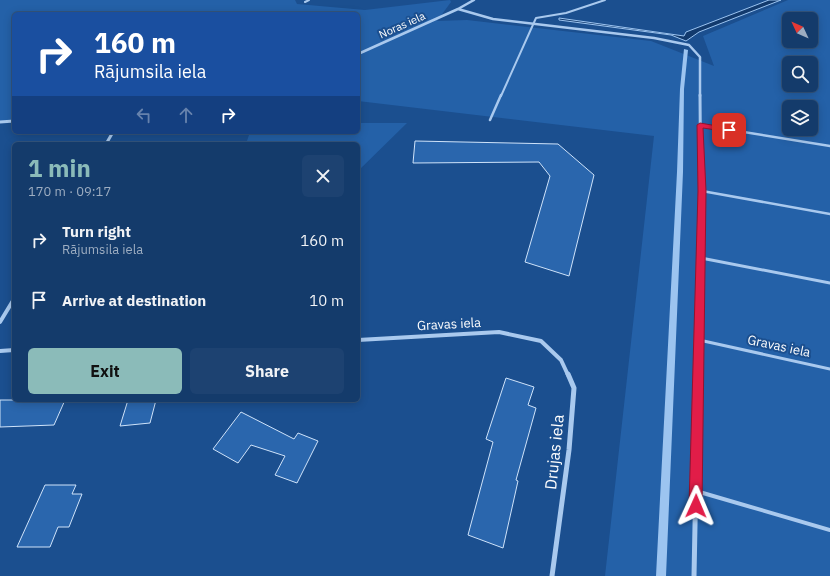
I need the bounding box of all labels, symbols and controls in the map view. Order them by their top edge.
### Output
street label: Noras iela [377,9,428,41]
north arrow [782,12,818,48]
map controls [782,12,818,136]
text: 160 m [94,24,176,61]
icon: right [28,28,80,80]
button: search [782,56,818,92]
text: Rājumsila iela [94,60,206,83]
button: layers [782,100,818,136]
icon: left [133,104,155,126]
icon: ahead [175,104,197,126]
icon: right [217,104,239,126]
pin [712,113,746,147]
icon: arrive [718,119,740,141]
text: 1 min [28,152,91,184]
button: close [302,155,344,197]
text: 170 m · 09:17 [28,183,111,200]
text: Turn right [62,222,131,241]
icon: right [28,229,50,251]
text: 160 m [300,231,344,250]
text: Rājumsila iela [62,241,143,258]
icon: arrive [28,289,50,311]
text: Arrive at destination [62,291,206,310]
text: 10 m [309,291,344,310]
street label: Gravas iela [417,314,481,334]
street label: Gravas iela [746,331,812,361]
button: Exit [28,348,182,394]
button: Share [190,348,344,394]
street label: Drujas iela [540,413,568,491]
position arrow [675,485,717,527]

